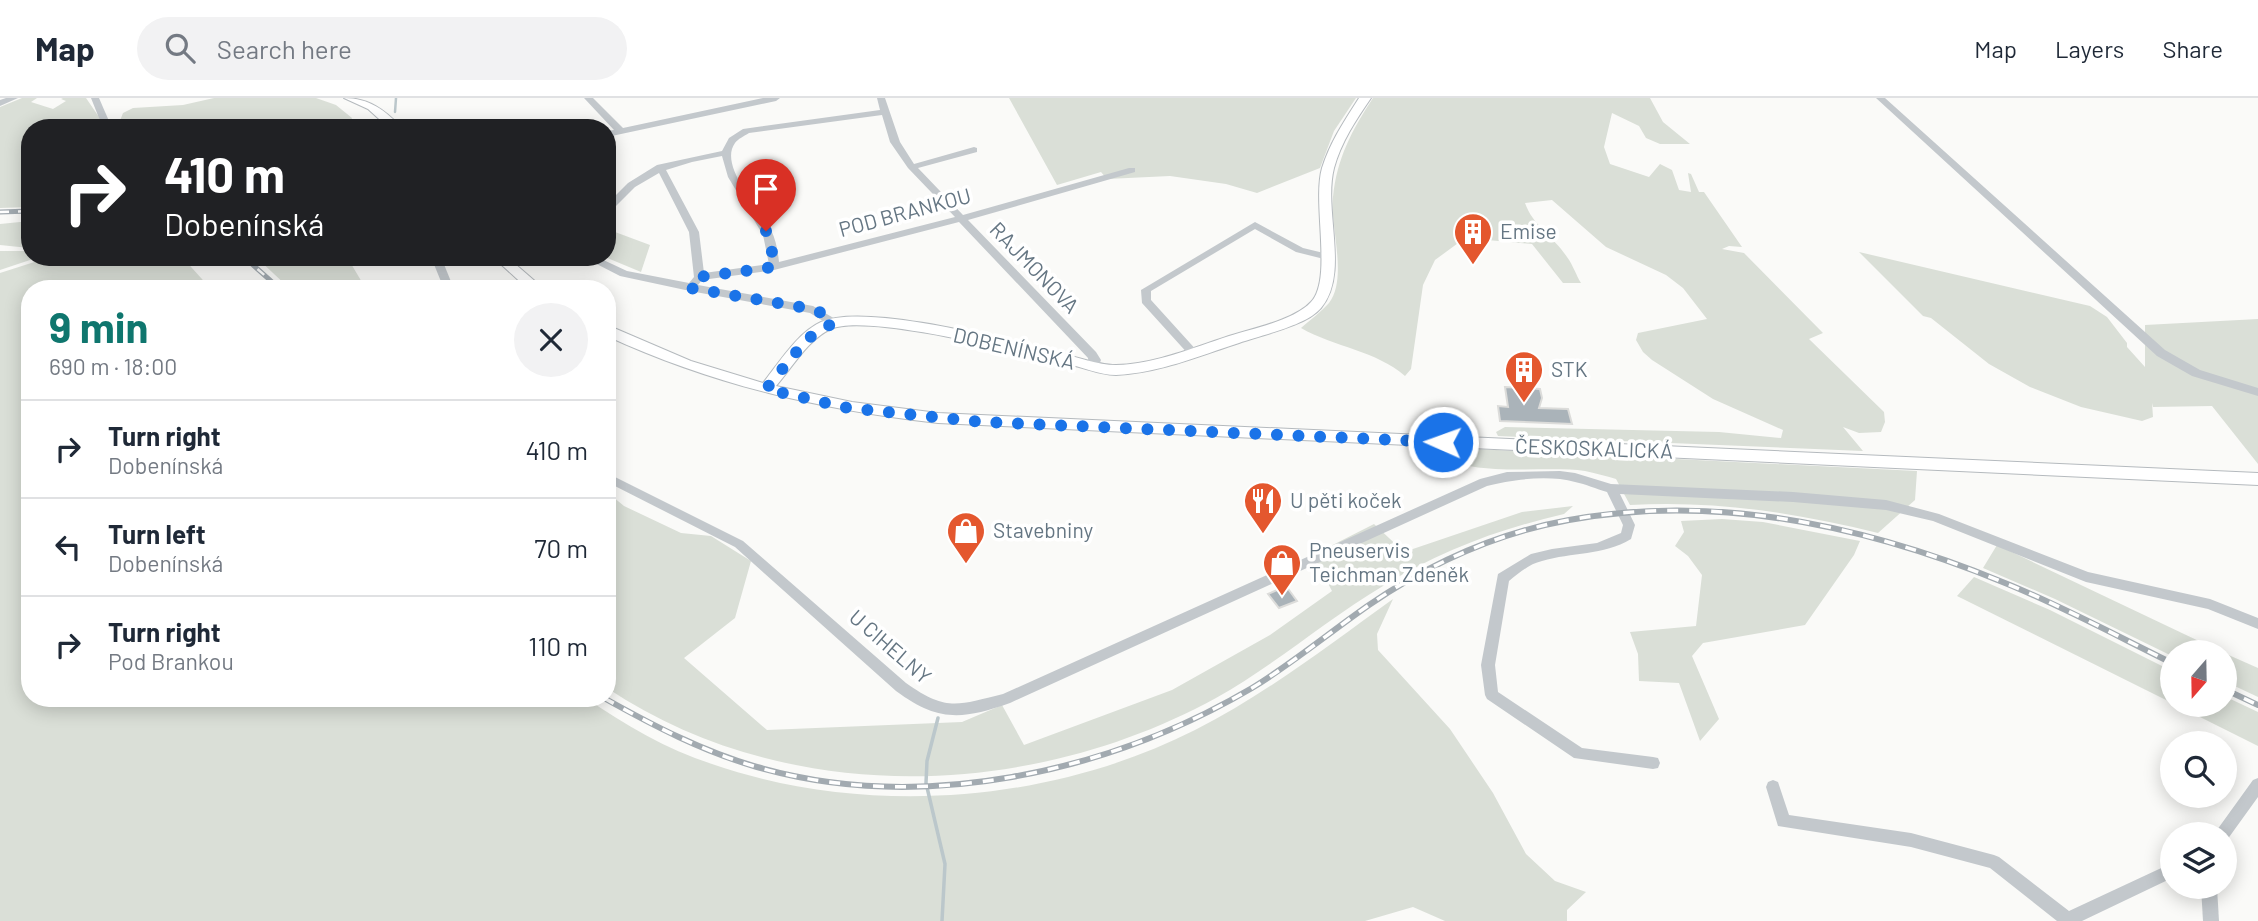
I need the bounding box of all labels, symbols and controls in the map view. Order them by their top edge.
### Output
search box [137,17,627,80]
text: Map [35,28,95,68]
icon: search [161,29,199,67]
text: Search here [217,33,352,64]
text: Map [1974,34,2017,63]
text: Layers [2055,34,2124,63]
text: Share [2162,34,2223,63]
text: 410 m [164,144,285,203]
icon: right [49,147,140,238]
pin [736,159,796,231]
icon: arrive [747,170,785,208]
street label: POD BRANKOU [836,182,973,241]
text: Dobenínská [164,204,324,242]
building icon: Emise [1452,211,1494,266]
street label: RAJMONOVA [985,216,1085,318]
place label: Emise [1500,218,1557,243]
text: 9 min [49,301,148,351]
button: close [514,303,588,377]
street label: DOBENÍNSKÁ [951,321,1078,374]
building icon: STK [1503,349,1545,404]
text: 690 m · 18:00 [49,352,177,380]
place label: STK [1551,356,1588,381]
position arrow [1406,405,1480,479]
text: Turn right [108,420,221,451]
icon: right [49,430,87,468]
street label: ČESKOSKALICKÁ [1515,432,1674,463]
text: 410 m [526,434,588,465]
text: Dobenínská [108,451,223,479]
restaurant icon: U pěti koček [1242,480,1284,535]
place label: U pěti koček [1290,487,1402,512]
shop icon: Stavebniny [945,510,987,565]
place label: Stavebniny [993,517,1094,542]
text: Turn left [108,518,206,549]
icon: left [49,528,87,566]
text: 70 m [534,532,588,563]
place label: Pneuservis Teichman Zdeněk [1309,537,1469,586]
shop icon: Pneuservis Teichman Zdeněk [1261,542,1303,597]
text: Dobenínská [108,549,223,577]
street label: U CIHELNY [845,604,937,688]
text: Turn right [108,616,221,647]
icon: right [49,626,87,664]
text: 110 m [528,630,588,661]
north arrow [2160,640,2236,718]
map controls [2160,640,2237,899]
text: Pod Brankou [108,647,234,675]
button: search [2160,731,2237,808]
button: layers [2160,822,2237,899]

